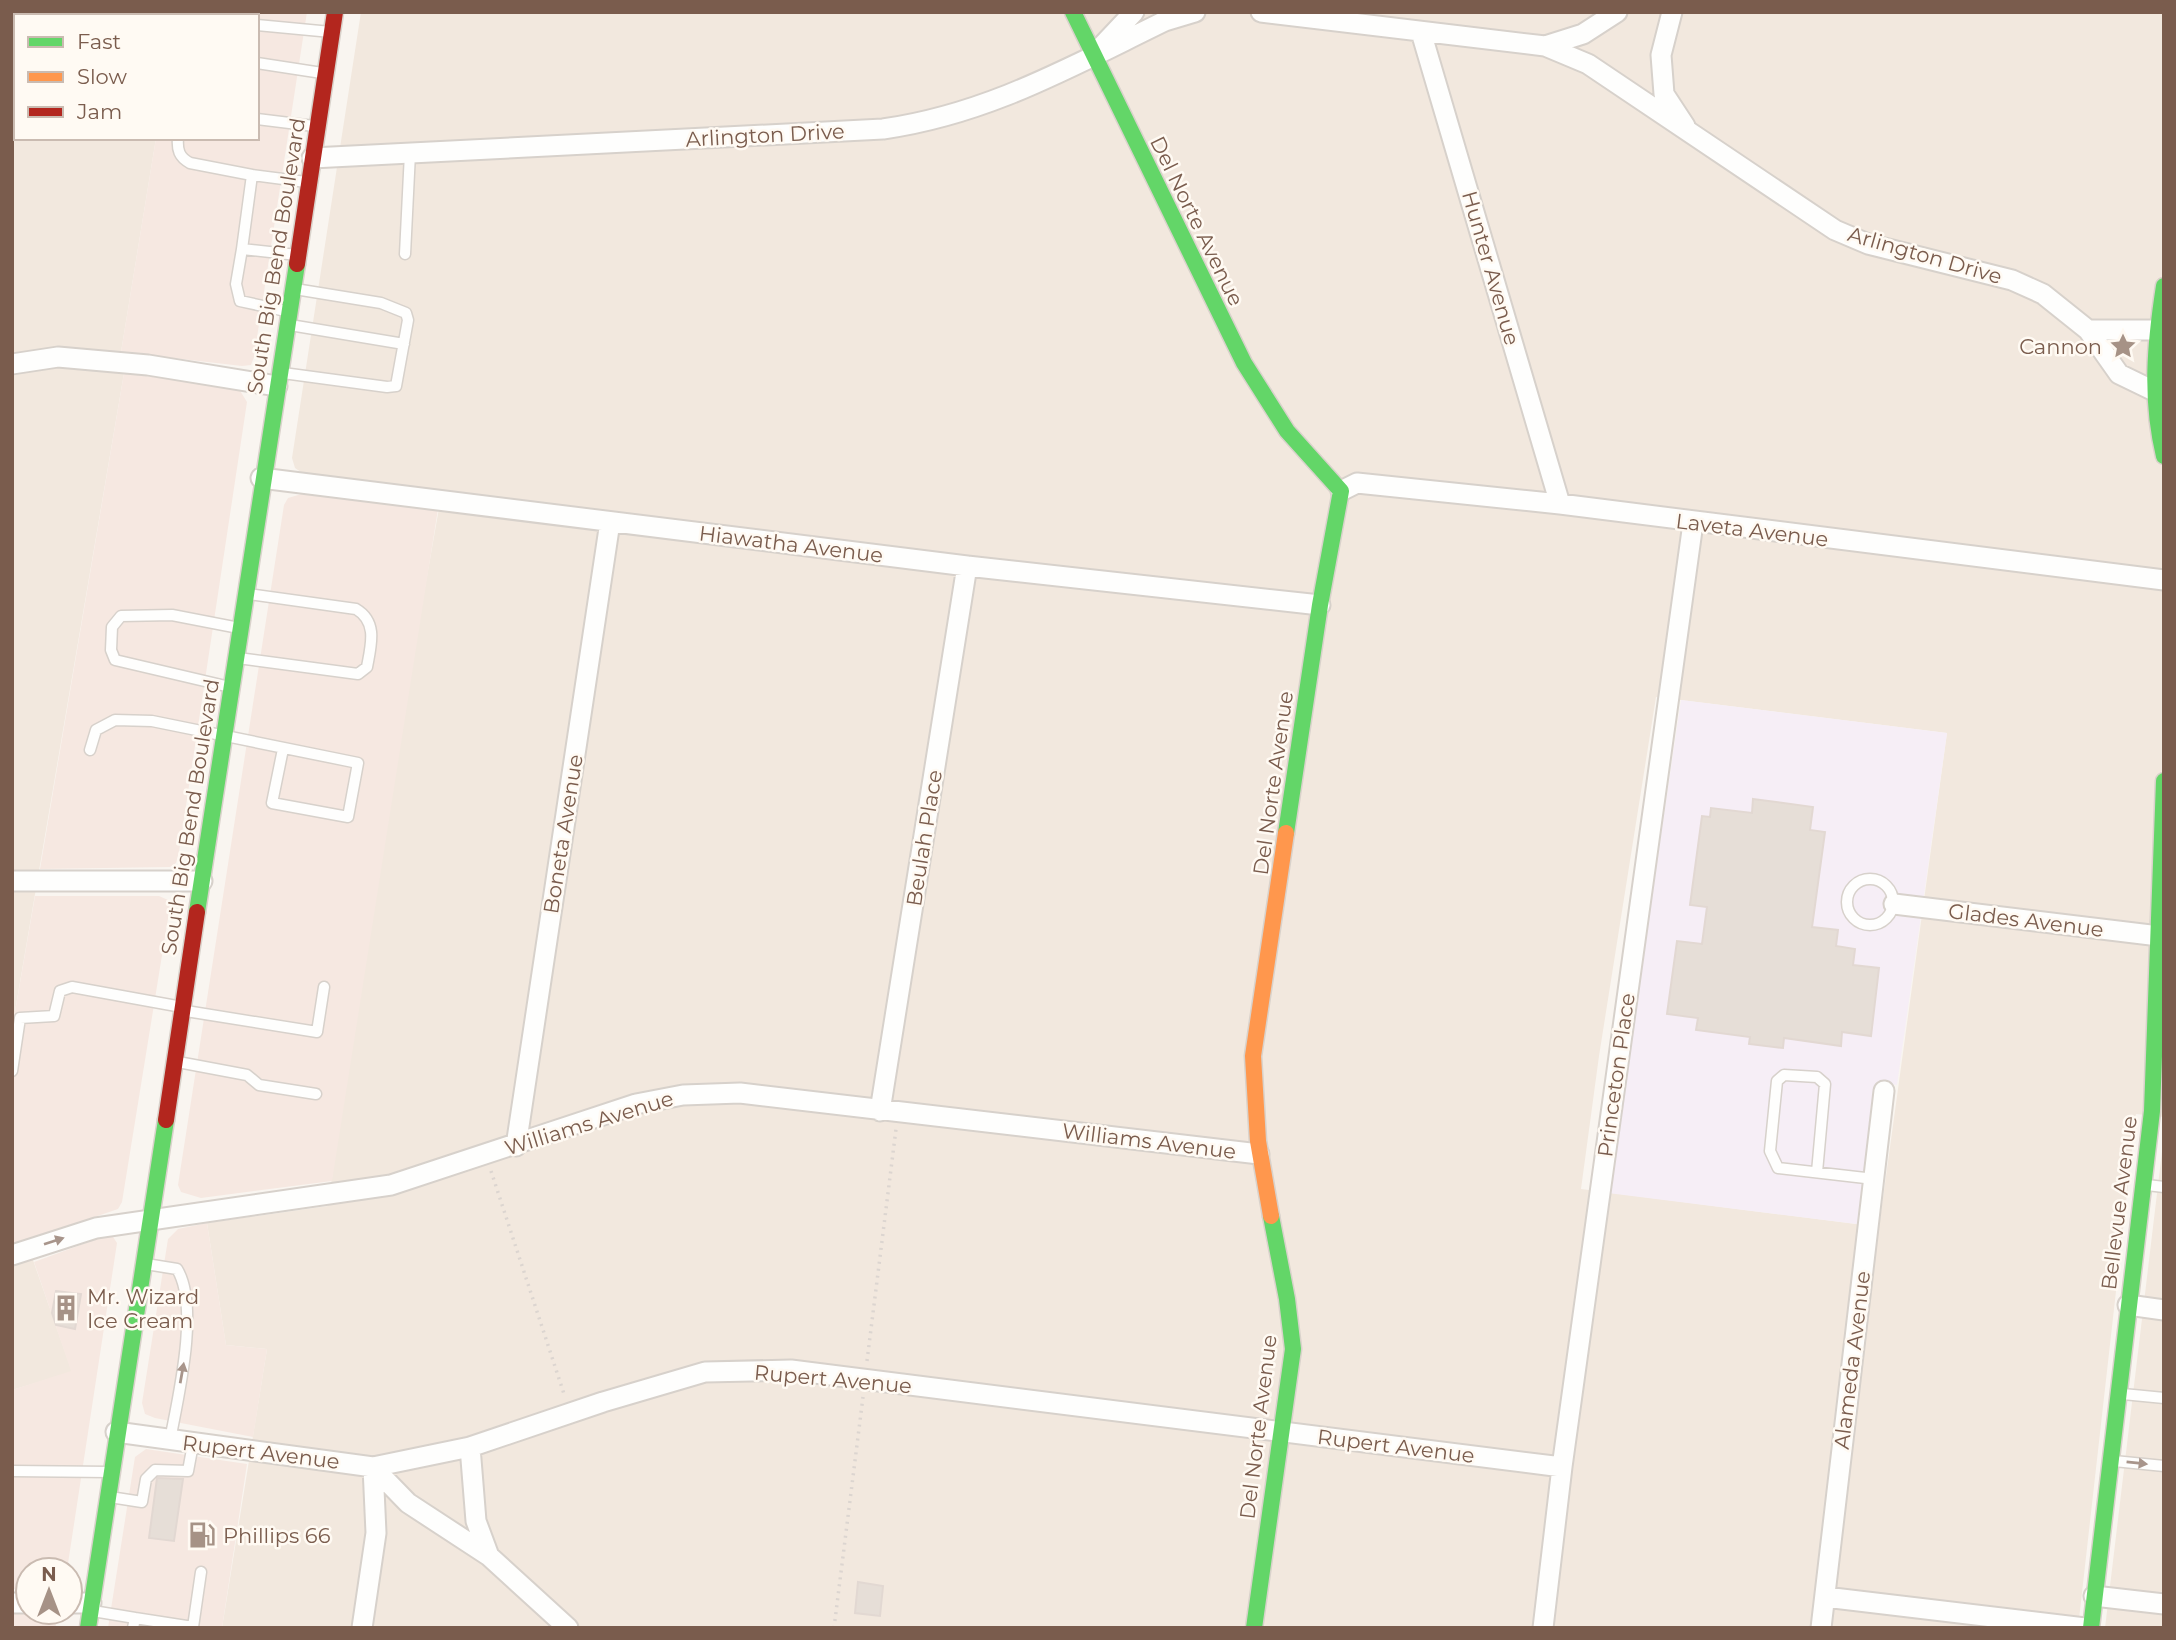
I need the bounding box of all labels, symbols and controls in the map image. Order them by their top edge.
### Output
legend [14,14,259,140]
text: Fast [77,29,121,54]
text: Slow [77,64,127,89]
text: Jam [76,99,122,124]
street label: South Big Bend Boulevard [242,116,310,396]
street label: Arlington Drive [685,118,845,152]
street label: Del Norte Avenue [1145,132,1249,310]
street label: Hunter Avenue [1457,188,1525,348]
street label: Arlington Drive [1845,221,2005,289]
place icon: Cannon [2108,331,2138,361]
place label: Cannon [2019,334,2102,359]
street label: Laveta Avenue [1674,508,1830,552]
street label: Hiawatha Avenue [698,520,884,568]
street label: South Big Bend Boulevard [156,677,224,957]
street label: Del Norte Avenue [1248,689,1298,877]
street label: Boneta Avenue [538,752,588,916]
street label: Beulah Place [901,768,947,908]
street label: Glades Avenue [1947,898,2105,942]
street label: Princeton Place [1592,991,1640,1159]
street label: Williams Avenue [502,1085,676,1161]
street label: Bellevue Avenue [2096,1115,2142,1291]
street label: Williams Avenue [1061,1118,1237,1164]
one-way arrow [44,1236,65,1246]
street label: Alameda Avenue [1829,1269,1875,1451]
place label: Mr. Wizard Ice Cream [87,1284,199,1333]
building icon: Mr. Wizard Ice Cream [51,1293,81,1323]
street label: Del Norte Avenue [1234,1333,1282,1521]
street label: Rupert Avenue [753,1360,913,1398]
one-way arrow [177,1362,188,1384]
street label: Rupert Avenue [1316,1424,1476,1468]
street label: Rupert Avenue [181,1430,341,1474]
one-way arrow [2126,1458,2148,1469]
fuel station icon: Phillips 66 [187,1520,217,1550]
place label: Phillips 66 [223,1523,331,1548]
north arrow [14,1556,84,1626]
text: N [41,1563,57,1586]

